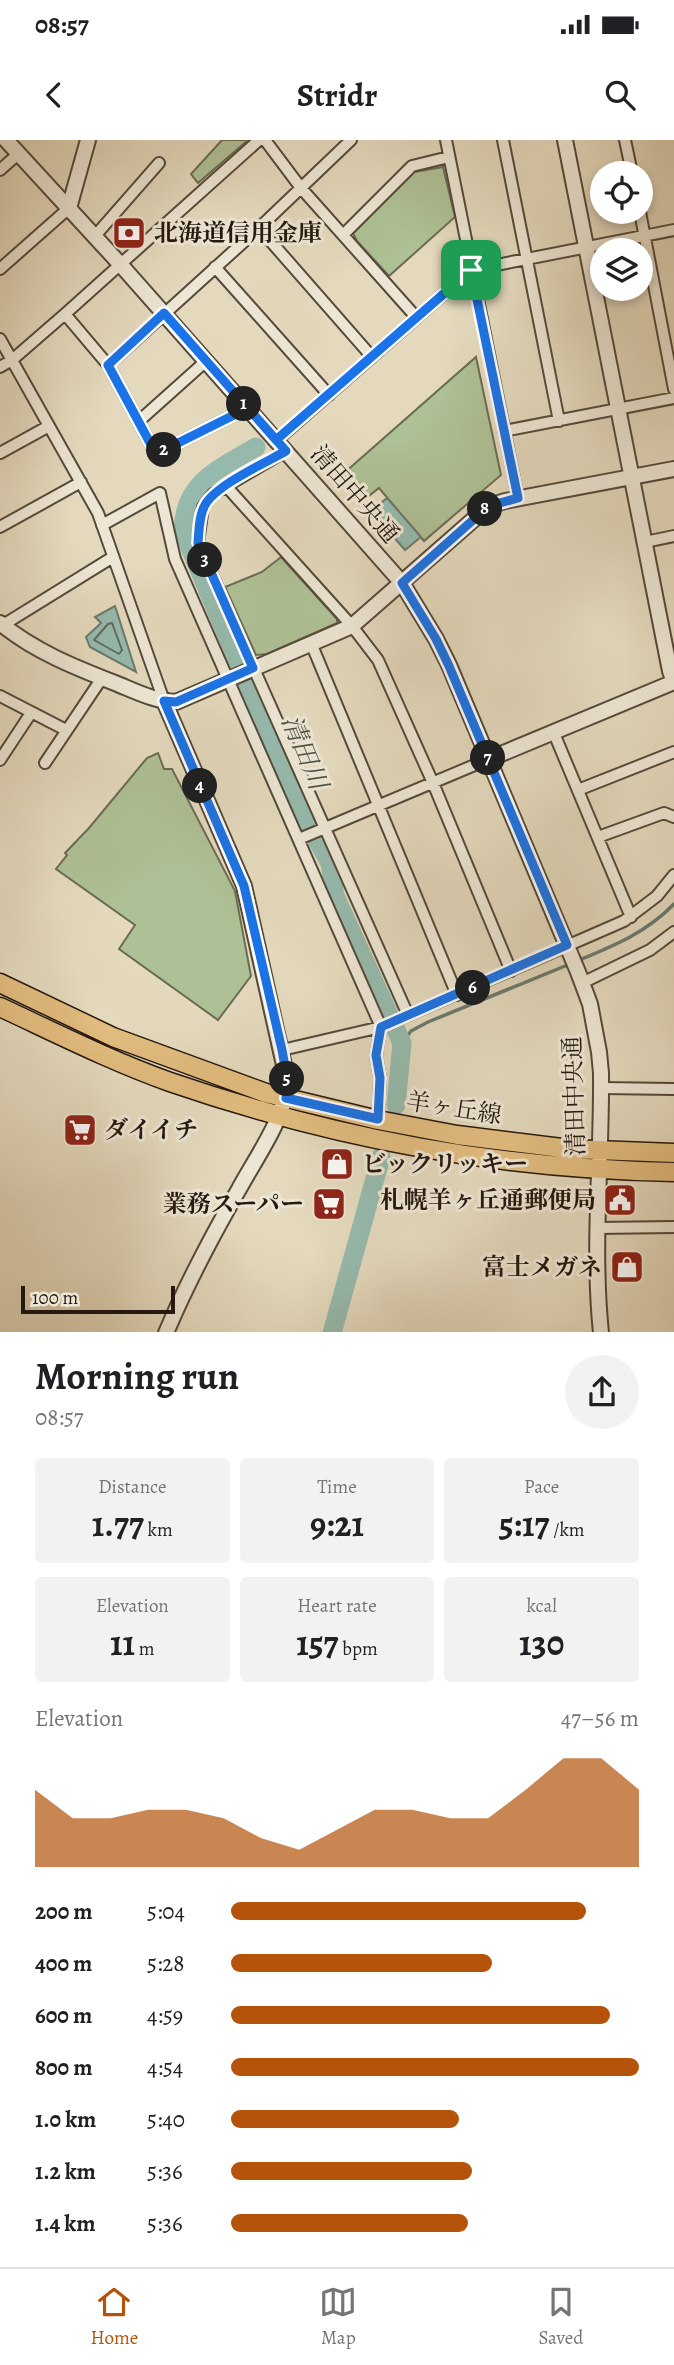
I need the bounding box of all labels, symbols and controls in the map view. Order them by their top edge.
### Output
text: 08:57 [35,7,89,42]
text: Stridr [297,73,377,117]
icon: back [35,76,73,114]
icon: search [601,76,639,114]
map controls [590,161,653,301]
button: locate [590,161,653,224]
bank icon: 北海道信用金庫 [110,214,148,252]
place label: 北海道信用金庫 [154,217,322,249]
button: layers [590,238,653,301]
pin [441,240,501,300]
icon: arrive [452,251,490,289]
pin: 1 [226,386,262,422]
text: 1 [240,390,247,416]
pin: 2 [146,432,182,468]
text: 2 [159,436,168,462]
street label: 清田中央通 [304,438,406,550]
pin: 8 [468,492,503,526]
text: 8 [480,495,489,521]
pin: 3 [188,542,222,578]
text: 3 [200,546,209,572]
water label: 清田川 [273,709,337,798]
pin: 7 [470,740,505,776]
text: 7 [483,744,492,770]
pin: 4 [182,768,218,804]
text: 4 [195,772,204,798]
pin: 6 [456,970,490,1006]
text: 6 [468,974,477,1000]
street label: 清田中央通 [556,1035,592,1157]
pin: 5 [270,1062,304,1096]
text: 5 [282,1065,291,1091]
street label: 羊ヶ丘線 [404,1085,504,1131]
supermarket icon: ダイイチ [61,1111,99,1149]
place label: ダイイチ [104,1114,198,1146]
shop icon: ビックリッキー [318,1145,356,1183]
place label: ビックリッキー [362,1148,528,1180]
public building icon: 札幌羊ヶ丘通郵便局 [601,1181,639,1219]
place label: 札幌羊ヶ丘通郵便局 [380,1184,596,1216]
supermarket icon: 業務スーパー [310,1185,348,1223]
place label: 業務スーパー [162,1188,304,1220]
shop icon: 富士メガネ [608,1248,646,1286]
place label: 富士メガネ [482,1251,602,1283]
scale bar [21,1283,175,1315]
text: 100 m [32,1285,78,1311]
text: Morning run [35,1350,239,1402]
button: share [565,1355,639,1429]
text: 08:57 [35,1402,83,1433]
text: Distance [98,1474,166,1500]
text: Time [317,1474,357,1500]
text: Pace [524,1474,559,1500]
text: 1.77 [92,1500,144,1548]
text: 9:21 [310,1500,364,1548]
text: 5:17 [499,1500,549,1548]
text: km [144,1517,173,1543]
text: /km [549,1517,585,1543]
text: Elevation [96,1593,169,1619]
text: Heart rate [297,1593,377,1619]
text: kcal [526,1593,557,1619]
text: 11 [110,1619,135,1667]
text: 157 [296,1619,339,1667]
text: 130 [519,1619,564,1667]
text: m [135,1636,155,1662]
text: bpm [339,1636,378,1662]
text: Elevation [35,1703,123,1734]
text: 47–56 m [561,1703,639,1734]
text: 200 m [35,1896,93,1927]
text: 5:04 [147,1896,185,1927]
text: 400 m [35,1948,92,1979]
text: 5:28 [147,1948,184,1979]
text: 600 m [35,2000,92,2031]
text: 4:59 [147,2000,183,2031]
text: 800 m [35,2052,92,2083]
text: 4:54 [147,2052,183,2083]
text: 1.0 km [35,2104,96,2135]
text: 5:40 [147,2104,185,2135]
text: 1.2 km [35,2156,96,2187]
text: 5:36 [147,2156,183,2187]
text: 1.4 km [35,2208,96,2239]
text: 5:36 [147,2208,183,2239]
tab: Home [91,2283,138,2351]
tab: Map [319,2283,357,2351]
tab: Saved [538,2283,583,2351]

